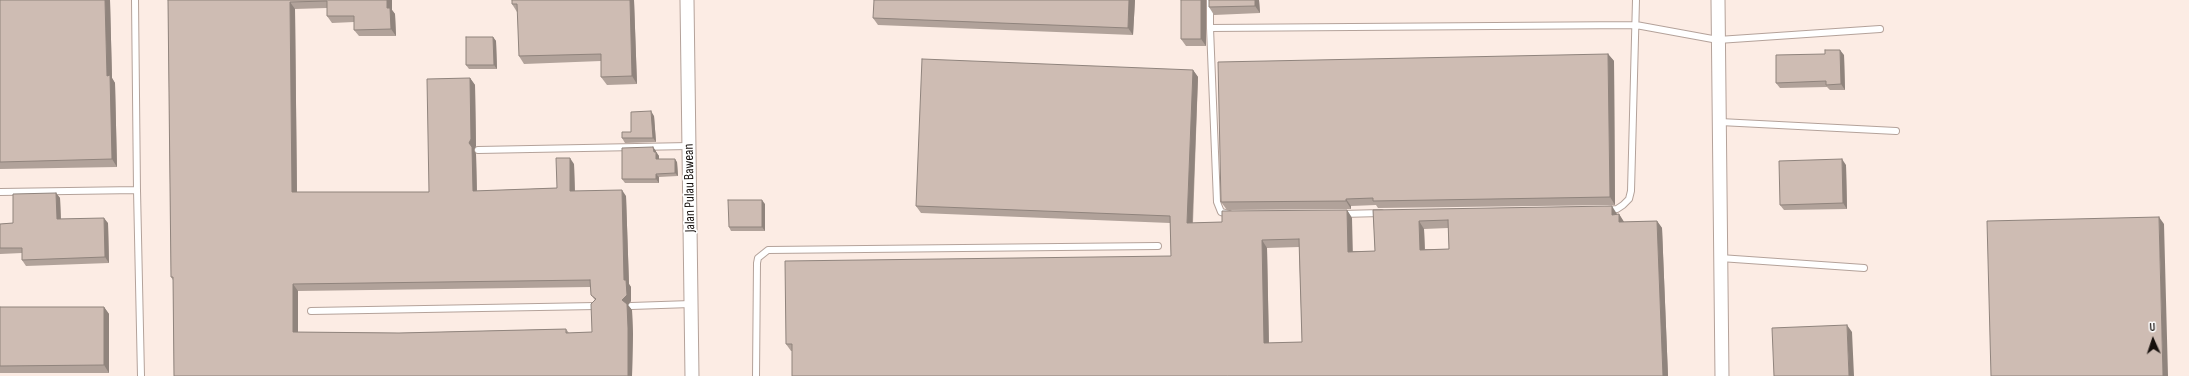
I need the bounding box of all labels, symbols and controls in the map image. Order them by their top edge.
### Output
street label: Jalan Pulau Bawean [681,144,699,232]
north arrow [2133,320,2173,360]
text: U [2149,321,2156,334]

